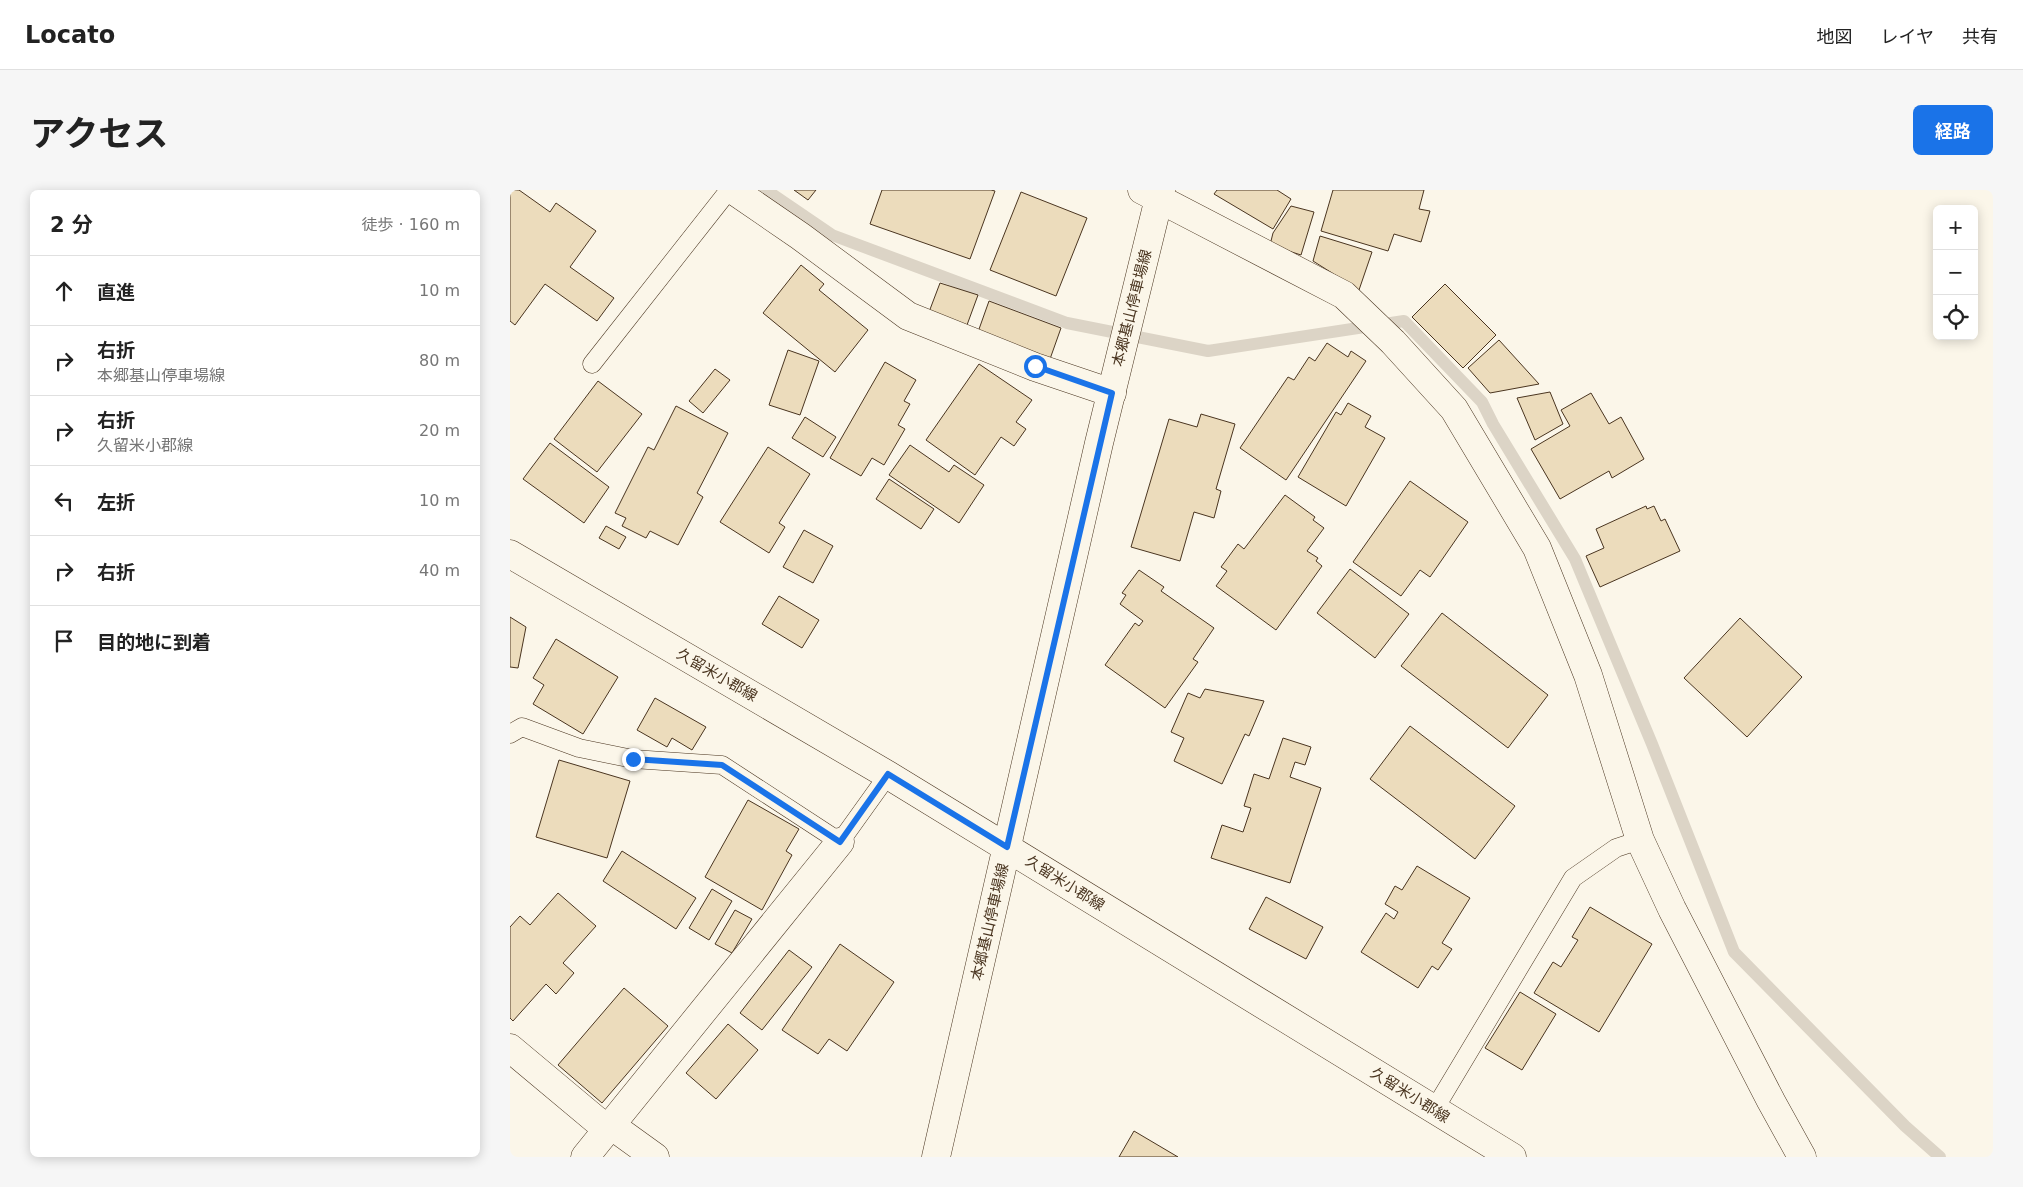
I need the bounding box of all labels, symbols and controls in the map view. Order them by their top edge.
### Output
text: Locato [25,21,115,49]
text: 地図 [1817,26,1853,47]
text: レイヤ [1881,26,1934,47]
text: 共有 [1962,26,1998,47]
button: 経路 [1913,105,1993,155]
text: アクセス [30,114,168,154]
map controls [1933,205,1978,340]
button: + [1933,205,1978,250]
text: 2 分 [50,213,93,237]
text: 徒歩 · 160 m [362,215,460,234]
street label: 本郷基山停車場線 [1109,248,1155,368]
button: − [1933,250,1978,295]
icon: ahead [50,277,78,305]
text: 直進 [97,281,135,303]
text: 10 m [419,281,460,300]
button: locate [1933,295,1978,340]
text: 右折 [97,339,135,361]
icon: right [50,347,78,375]
text: 80 m [419,351,460,370]
route start [1024,355,1047,378]
text: 本郷基山停車場線 [97,366,225,385]
text: 右折 [97,409,135,431]
icon: right [50,417,78,445]
text: 20 m [419,421,460,440]
text: 久留米小郡線 [97,436,193,455]
icon: left [50,487,78,515]
text: 左折 [97,491,135,513]
text: 10 m [419,491,460,510]
icon: right [50,557,78,585]
text: 右折 [97,561,135,583]
text: 40 m [419,561,460,580]
icon: arrive [50,627,78,655]
text: 目的地に到着 [97,631,211,653]
street label: 久留米小郡線 [674,645,760,705]
route end [622,748,645,771]
street label: 久留米小郡線 [1022,852,1108,914]
street label: 本郷基山停車場線 [968,862,1012,982]
street label: 久留米小郡線 [1367,1064,1453,1126]

